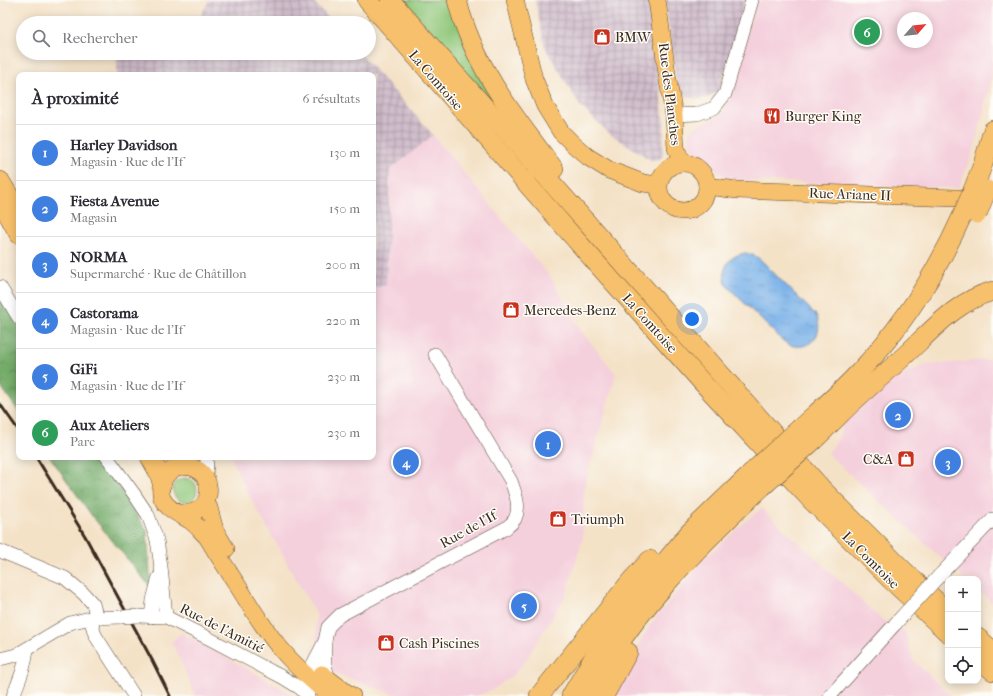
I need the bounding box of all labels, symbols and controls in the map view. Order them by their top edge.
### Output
north arrow [897,12,933,48]
search box [16,16,376,60]
pin: 6 [854,17,880,47]
icon: search [30,27,52,49]
shop icon: BMW [592,27,612,47]
text: Rechercher [62,29,137,47]
place label: BMW [615,29,652,46]
street label: Rue des Planches [655,42,684,146]
street label: La Comtoise [405,47,466,114]
text: À proximité [32,88,119,108]
text: 6 résultats [303,91,360,106]
restaurant icon: Burger King [762,106,782,126]
place label: Burger King [785,108,862,125]
text: Harley Davidson [70,136,177,154]
text: 1 [43,145,47,160]
text: 130 m [329,145,360,160]
text: Magasin · Rue de l'If [70,154,183,169]
street label: Rue Ariane II [809,185,892,204]
text: Fiesta Avenue [70,192,159,210]
text: 2 [42,201,48,216]
text: 150 m [329,201,360,216]
text: Magasin [70,210,117,225]
text: NORMA [70,248,127,266]
text: 3 [42,257,48,272]
text: 200 m [325,257,360,272]
text: Supermarché · Rue de Châtillon [70,266,247,281]
street label: La Comtoise [618,290,681,357]
shop icon: Mercedes-Benz [501,300,521,320]
place label: Mercedes-Benz [524,302,616,319]
text: Castorama [70,304,138,322]
your location [682,309,702,329]
text: 4 [41,313,49,328]
text: 220 m [326,313,360,328]
text: Magasin · Rue de l'If [70,322,183,337]
text: GiFi [70,360,98,378]
text: 5 [42,369,48,384]
text: 230 m [327,369,360,384]
text: Magasin · Rue de l'If [70,378,183,393]
pin: 2 [885,400,911,430]
text: Aux Ateliers [70,416,149,434]
text: 6 [41,425,49,440]
text: 230 m [327,425,360,440]
pin: 1 [535,429,561,459]
text: Parc [70,434,95,449]
pin: 4 [393,447,419,477]
pin: 3 [935,447,961,477]
shop icon: C&A [896,449,916,469]
place label: C&A [863,451,894,468]
street label: Rue de l'If [437,505,503,552]
shop icon: Triumph [548,509,568,529]
place label: Triumph [571,511,624,528]
street label: La Comtoise [838,528,903,593]
map controls [945,576,981,684]
button: + [945,576,981,612]
pin: 5 [511,591,537,621]
street label: Rue de l'Amitié [177,600,267,657]
button: − [945,612,981,648]
shop icon: Cash Piscines [376,633,396,653]
place label: Cash Piscines [399,635,479,652]
button: locate [945,648,981,684]

